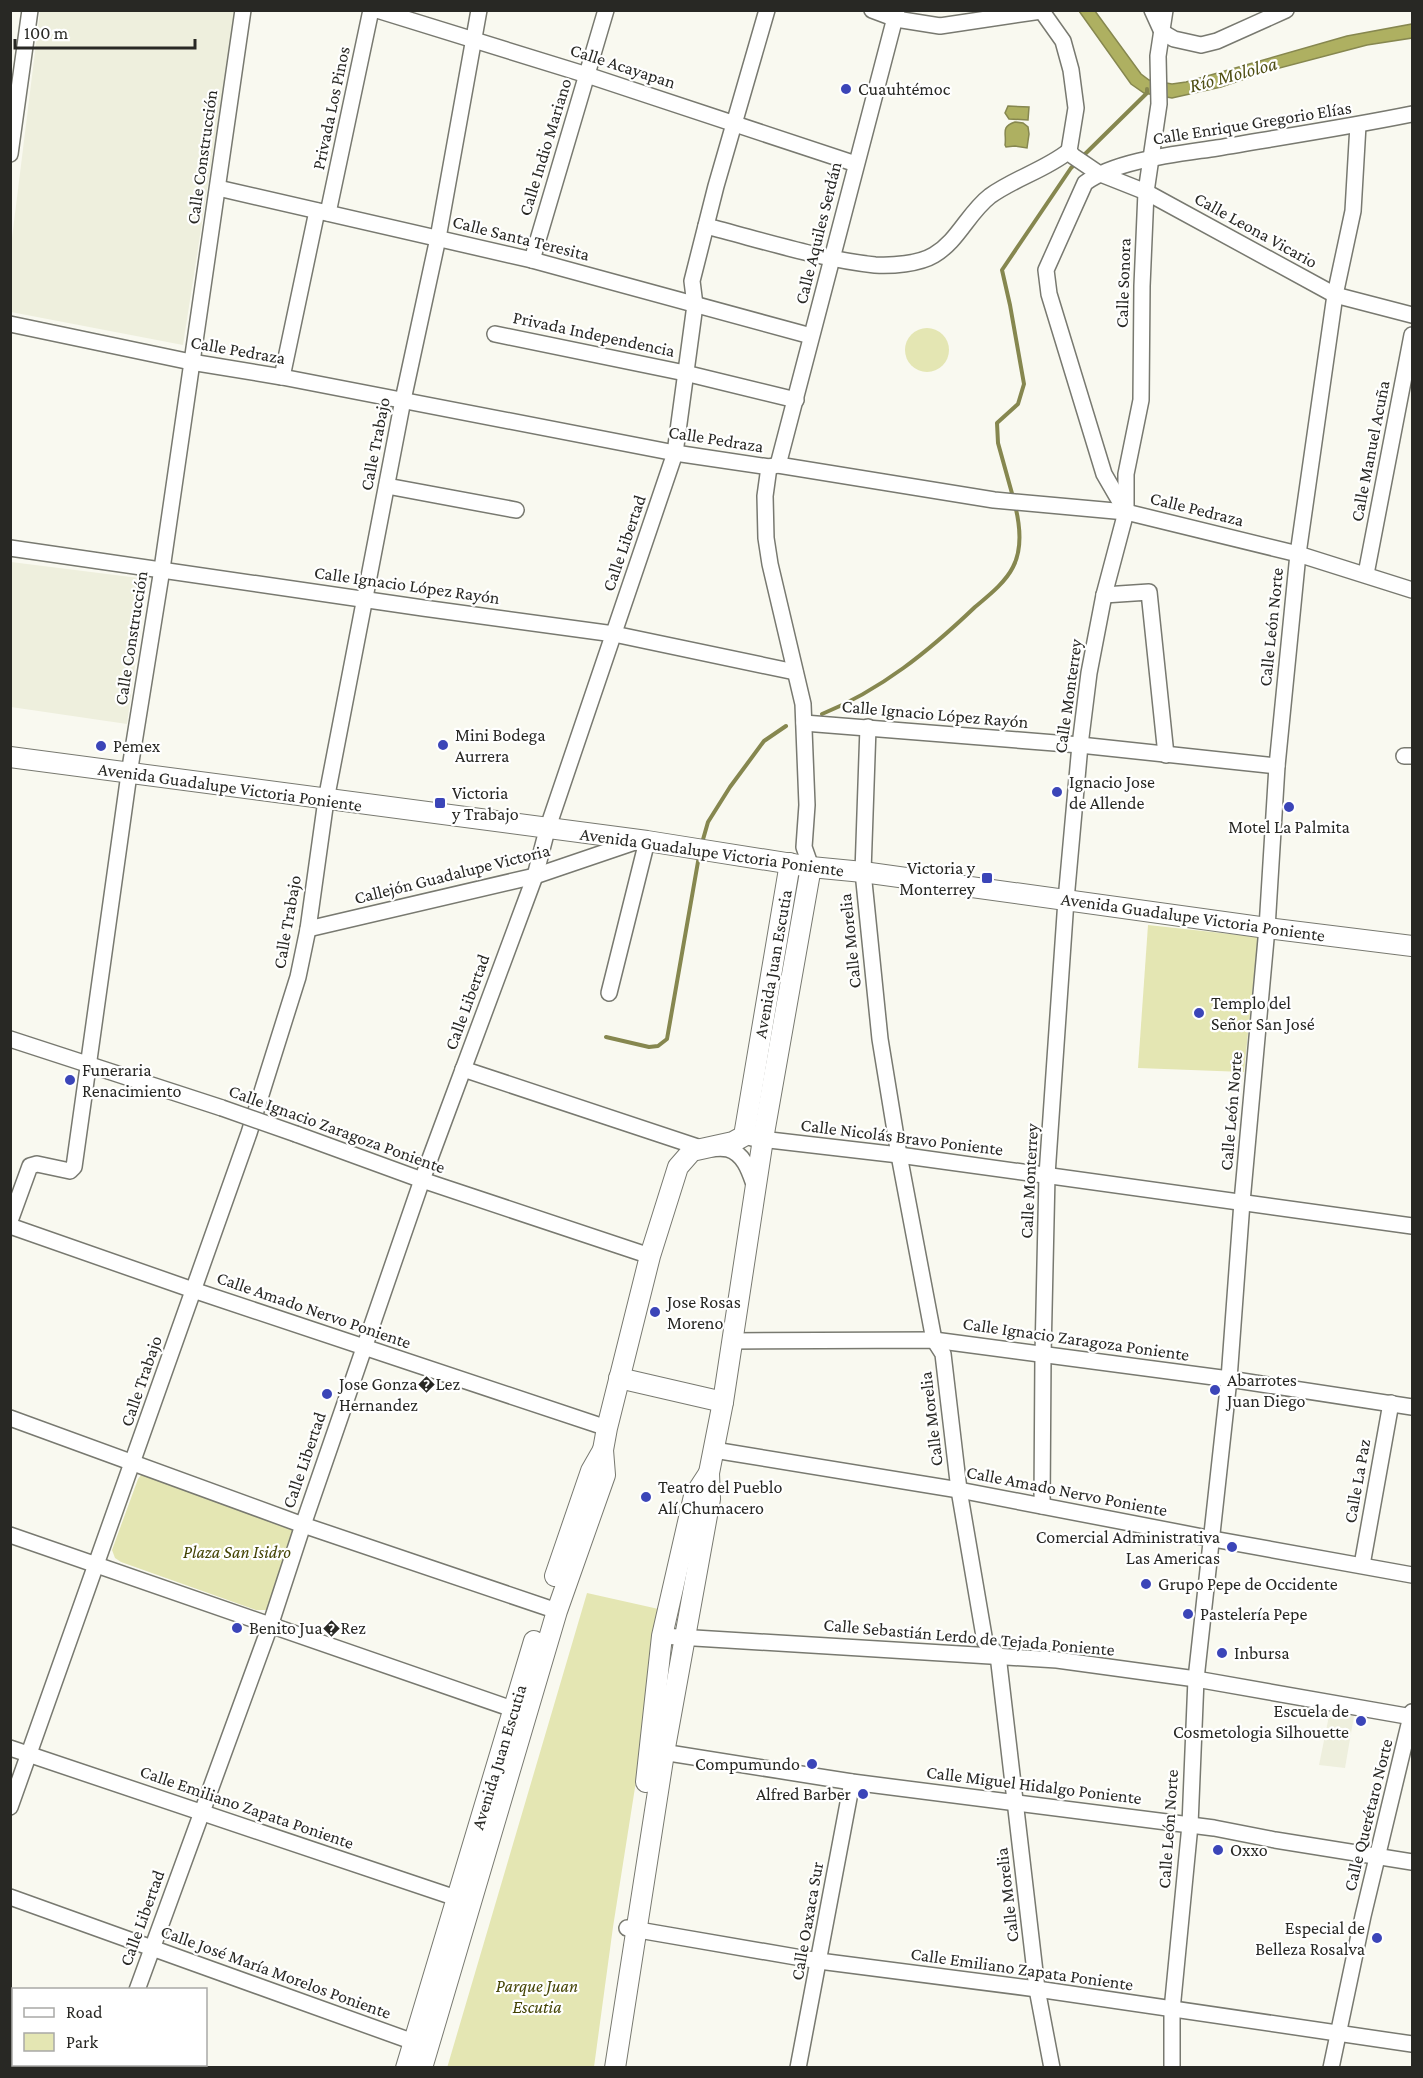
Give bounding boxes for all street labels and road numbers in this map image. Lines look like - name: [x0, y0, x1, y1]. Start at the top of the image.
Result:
- street label: Calle Acayapan: [568, 40, 678, 93]
- street label: Privada Los Pinos: [308, 44, 354, 172]
- street label: Calle Indio Mariano: [515, 76, 575, 218]
- street label: Calle Construcción: [183, 88, 221, 226]
- street label: Calle Enrique Gregorio Elías: [1151, 97, 1353, 149]
- street label: Calle Aquiles Serdán: [791, 159, 845, 306]
- street label: Calle Leona Vicario: [1191, 188, 1321, 272]
- street label: Calle Santa Teresita: [450, 211, 592, 265]
- street label: Calle Sonora: [1111, 238, 1135, 328]
- street label: Privada Independencia: [511, 307, 677, 361]
- street label: Calle Pedraza: [189, 332, 287, 368]
- street label: Calle Manuel Acuña: [1347, 379, 1393, 523]
- street label: Calle Trabajo: [356, 396, 395, 493]
- street label: Calle Pedraza: [667, 422, 765, 456]
- street label: Calle Pedraza: [1148, 488, 1246, 530]
- street label: Calle Libertad: [598, 492, 650, 594]
- street label: Calle Ignacio López Rayón: [313, 562, 501, 608]
- street label: Calle León Norte: [1255, 567, 1287, 687]
- street label: Calle Construcción: [110, 569, 152, 707]
- street label: Calle Monterrey: [1050, 637, 1086, 755]
- street label: Calle Ignacio López Rayón: [841, 696, 1030, 732]
- street label: Avenida Guadalupe Victoria Poniente: [97, 759, 363, 815]
- street label: Avenida Guadalupe Victoria Poniente: [579, 824, 845, 880]
- street label: Callejón Guadalupe Victoria: [352, 840, 552, 909]
- street label: Calle Trabajo: [269, 874, 306, 971]
- street label: Avenida Juan Escutia: [750, 888, 796, 1040]
- street label: Avenida Guadalupe Victoria Poniente: [1060, 889, 1326, 945]
- street label: Calle Morelia: [835, 893, 865, 989]
- street label: Calle Libertad: [440, 951, 494, 1053]
- street label: Calle León Norte: [1216, 1051, 1246, 1171]
- street label: Calle Ignacio Zaragoza Poniente: [226, 1081, 448, 1178]
- street label: Calle Nicolás Bravo Poniente: [800, 1115, 1004, 1159]
- street label: Calle Monterrey: [1016, 1122, 1042, 1239]
- street label: Calle Amado Nervo Poniente: [214, 1267, 414, 1353]
- street label: Calle Ignacio Zaragoza Poniente: [961, 1313, 1191, 1365]
- street label: Calle Trabajo: [116, 1333, 167, 1429]
- street label: Calle Morelia: [915, 1371, 947, 1467]
- street label: Calle Libertad: [278, 1409, 330, 1511]
- street label: Calle La Paz: [1340, 1437, 1374, 1525]
- street label: Calle Amado Nervo Poniente: [965, 1462, 1169, 1520]
- street label: Calle Sebastián Lerdo de Tejada Poniente: [822, 1614, 1116, 1661]
- street label: Avenida Juan Escutia: [467, 1682, 531, 1832]
- street label: Calle Querétaro Norte: [1339, 1737, 1397, 1893]
- street label: Calle Emiliano Zapata Poniente: [138, 1761, 357, 1853]
- street label: Calle Miguel Hidalgo Poniente: [925, 1762, 1143, 1808]
- street label: Calle León Norte: [1154, 1769, 1182, 1889]
- street label: Calle Morelia: [991, 1847, 1023, 1943]
- street label: Calle Oaxaca Sur: [787, 1859, 827, 1982]
- street label: Calle Libertad: [115, 1867, 169, 1969]
- street label: Calle José María Morelos Poniente: [158, 1921, 394, 2023]
- street label: Calle Emiliano Zapata Poniente: [909, 1943, 1135, 1995]

